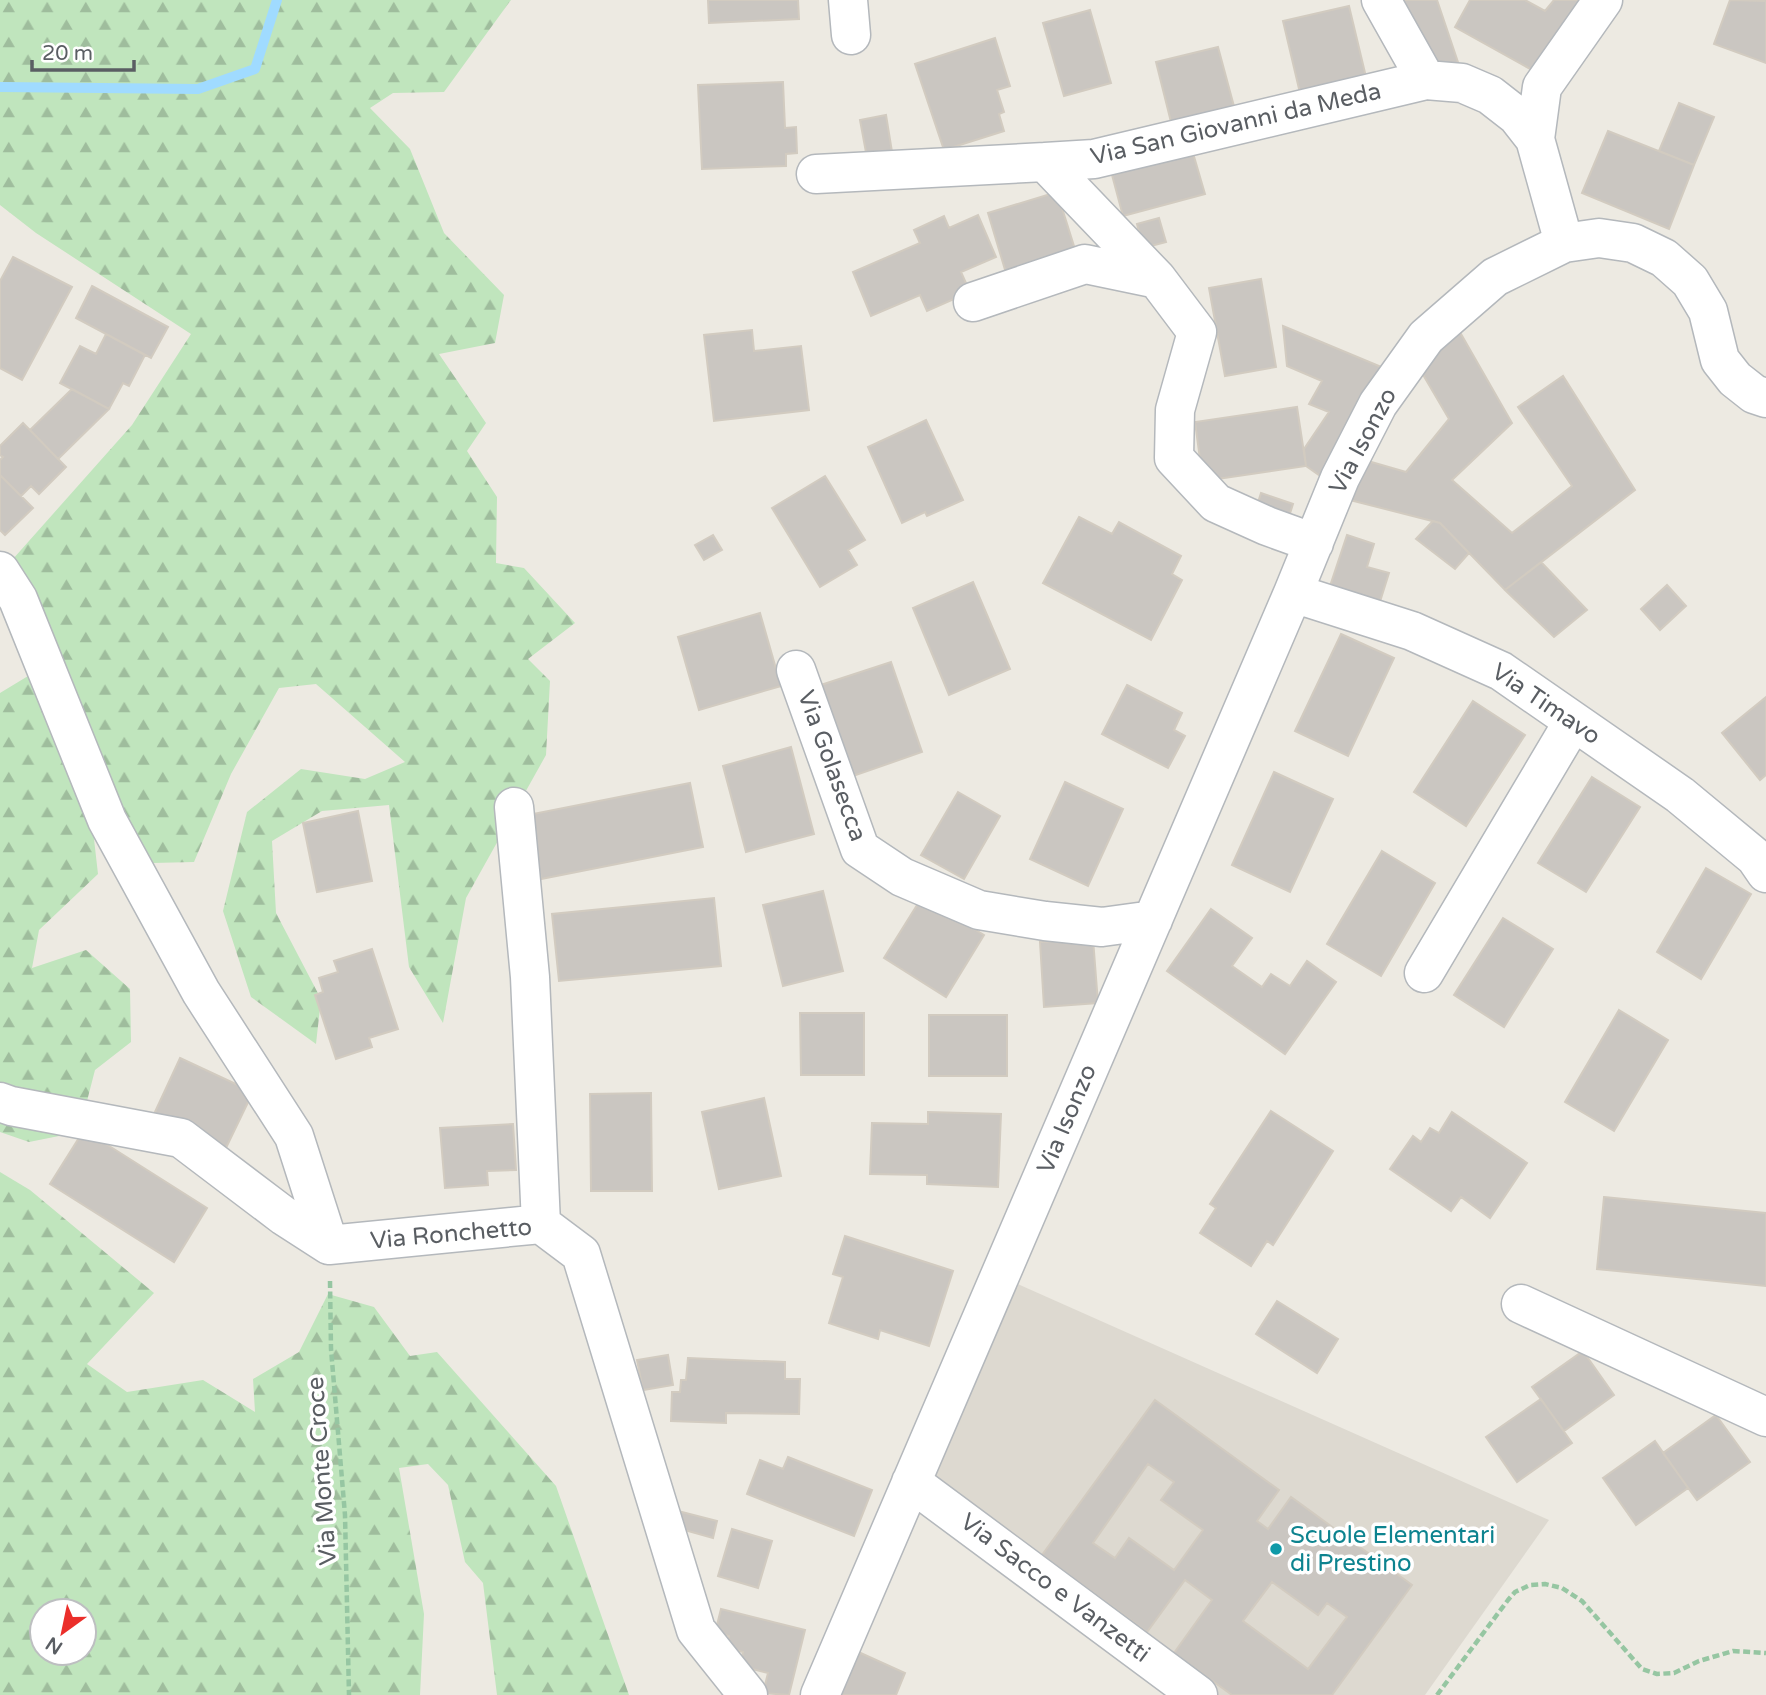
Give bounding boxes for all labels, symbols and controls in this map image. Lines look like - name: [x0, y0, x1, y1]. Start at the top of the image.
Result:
- scale bar: [32, 28, 133, 72]
- text: 20 m: [42, 41, 93, 66]
- street label: Via San Giovanni da Meda: [1088, 76, 1384, 172]
- street label: Via Isonzo: [1323, 383, 1403, 499]
- street label: Via Timavo: [1486, 657, 1606, 751]
- street label: Via Golasecca: [791, 687, 873, 845]
- street label: Via Isonzo: [1031, 1060, 1103, 1178]
- street label: Via Ronchetto: [369, 1212, 533, 1256]
- street label: Via Monte Croce: [301, 1376, 343, 1566]
- street label: Via Sacco e Vanzetti: [955, 1507, 1155, 1669]
- place label: Scuole Elementari di Prestino: [1290, 1521, 1495, 1578]
- marker: Scuole Elementari di Prestino: [1268, 1541, 1284, 1557]
- north arrow: [28, 1597, 98, 1667]
- text: N: [42, 1632, 67, 1659]

